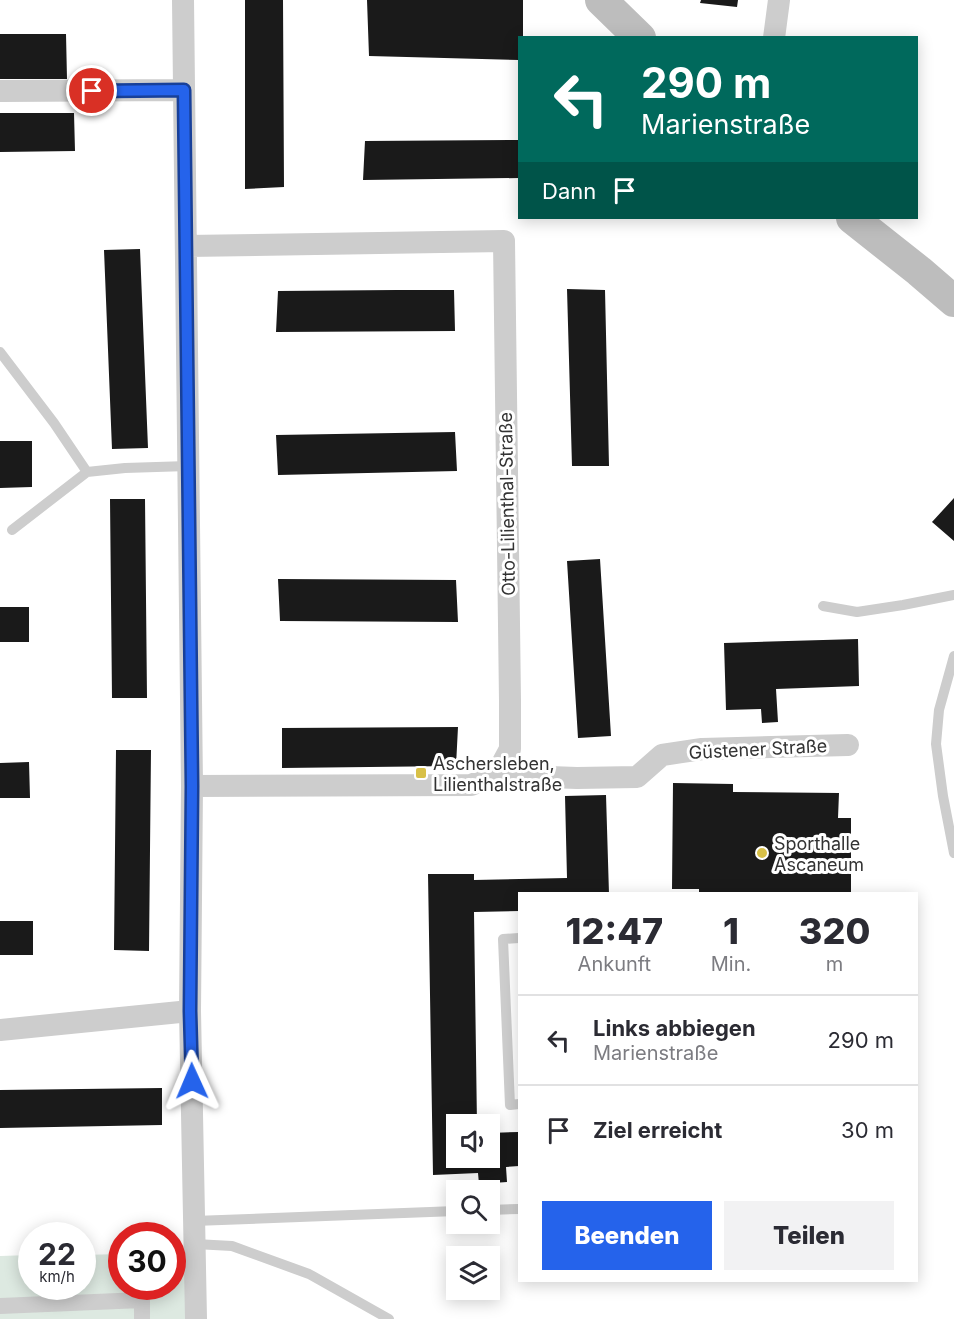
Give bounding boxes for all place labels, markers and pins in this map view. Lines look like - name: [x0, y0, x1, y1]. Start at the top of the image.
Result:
- pin: [66, 65, 117, 116]
- place label: Aschersleben, Lilienthalstraße: [433, 753, 562, 795]
- marker: Aschersleben, Lilienthalstraße: [414, 766, 428, 780]
- place label: Sporthalle Ascaneum: [774, 833, 864, 875]
- marker: Sporthalle Ascaneum: [755, 846, 769, 860]

